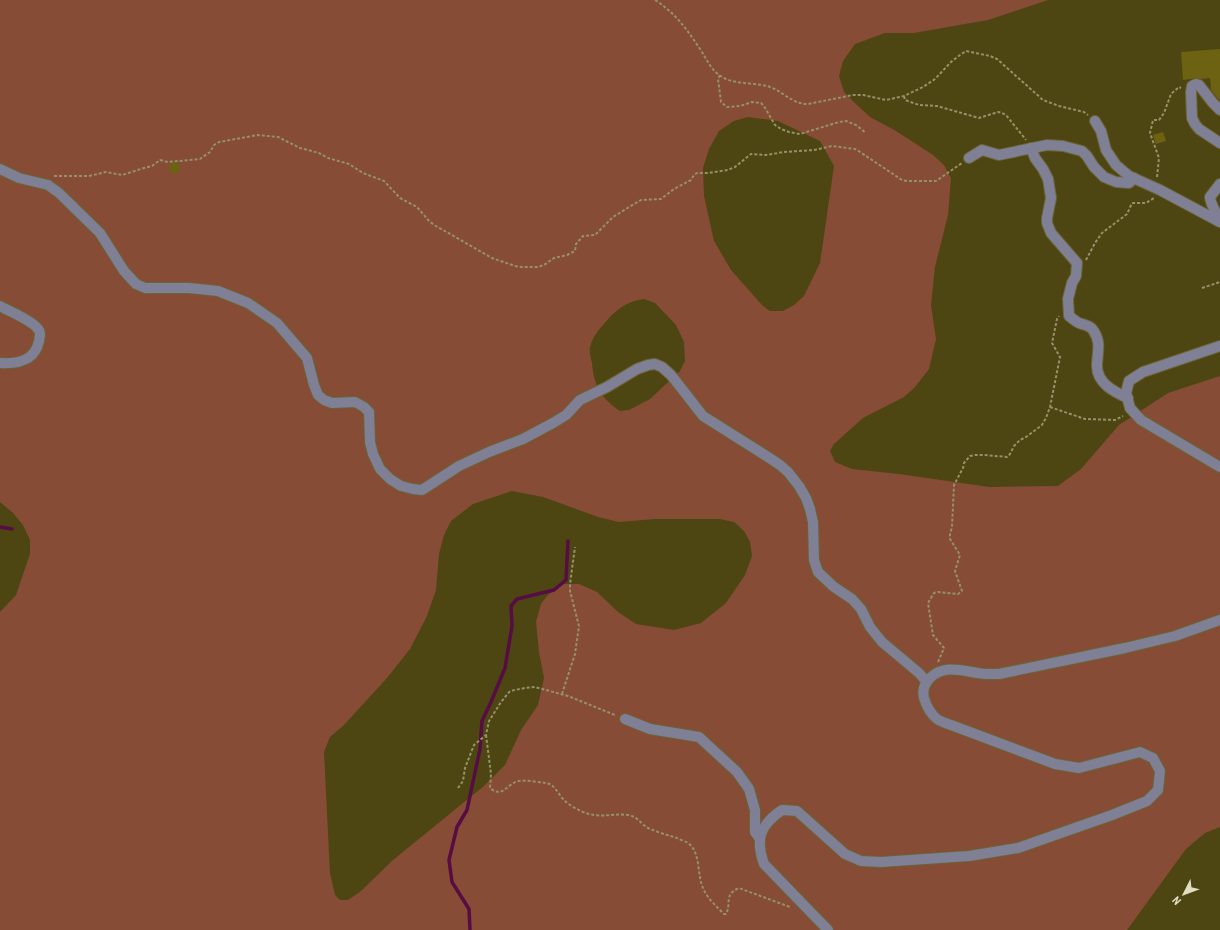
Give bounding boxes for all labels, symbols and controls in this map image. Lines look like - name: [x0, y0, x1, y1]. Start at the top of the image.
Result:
- north arrow: [1164, 874, 1204, 914]
- text: N: [1170, 893, 1184, 907]

